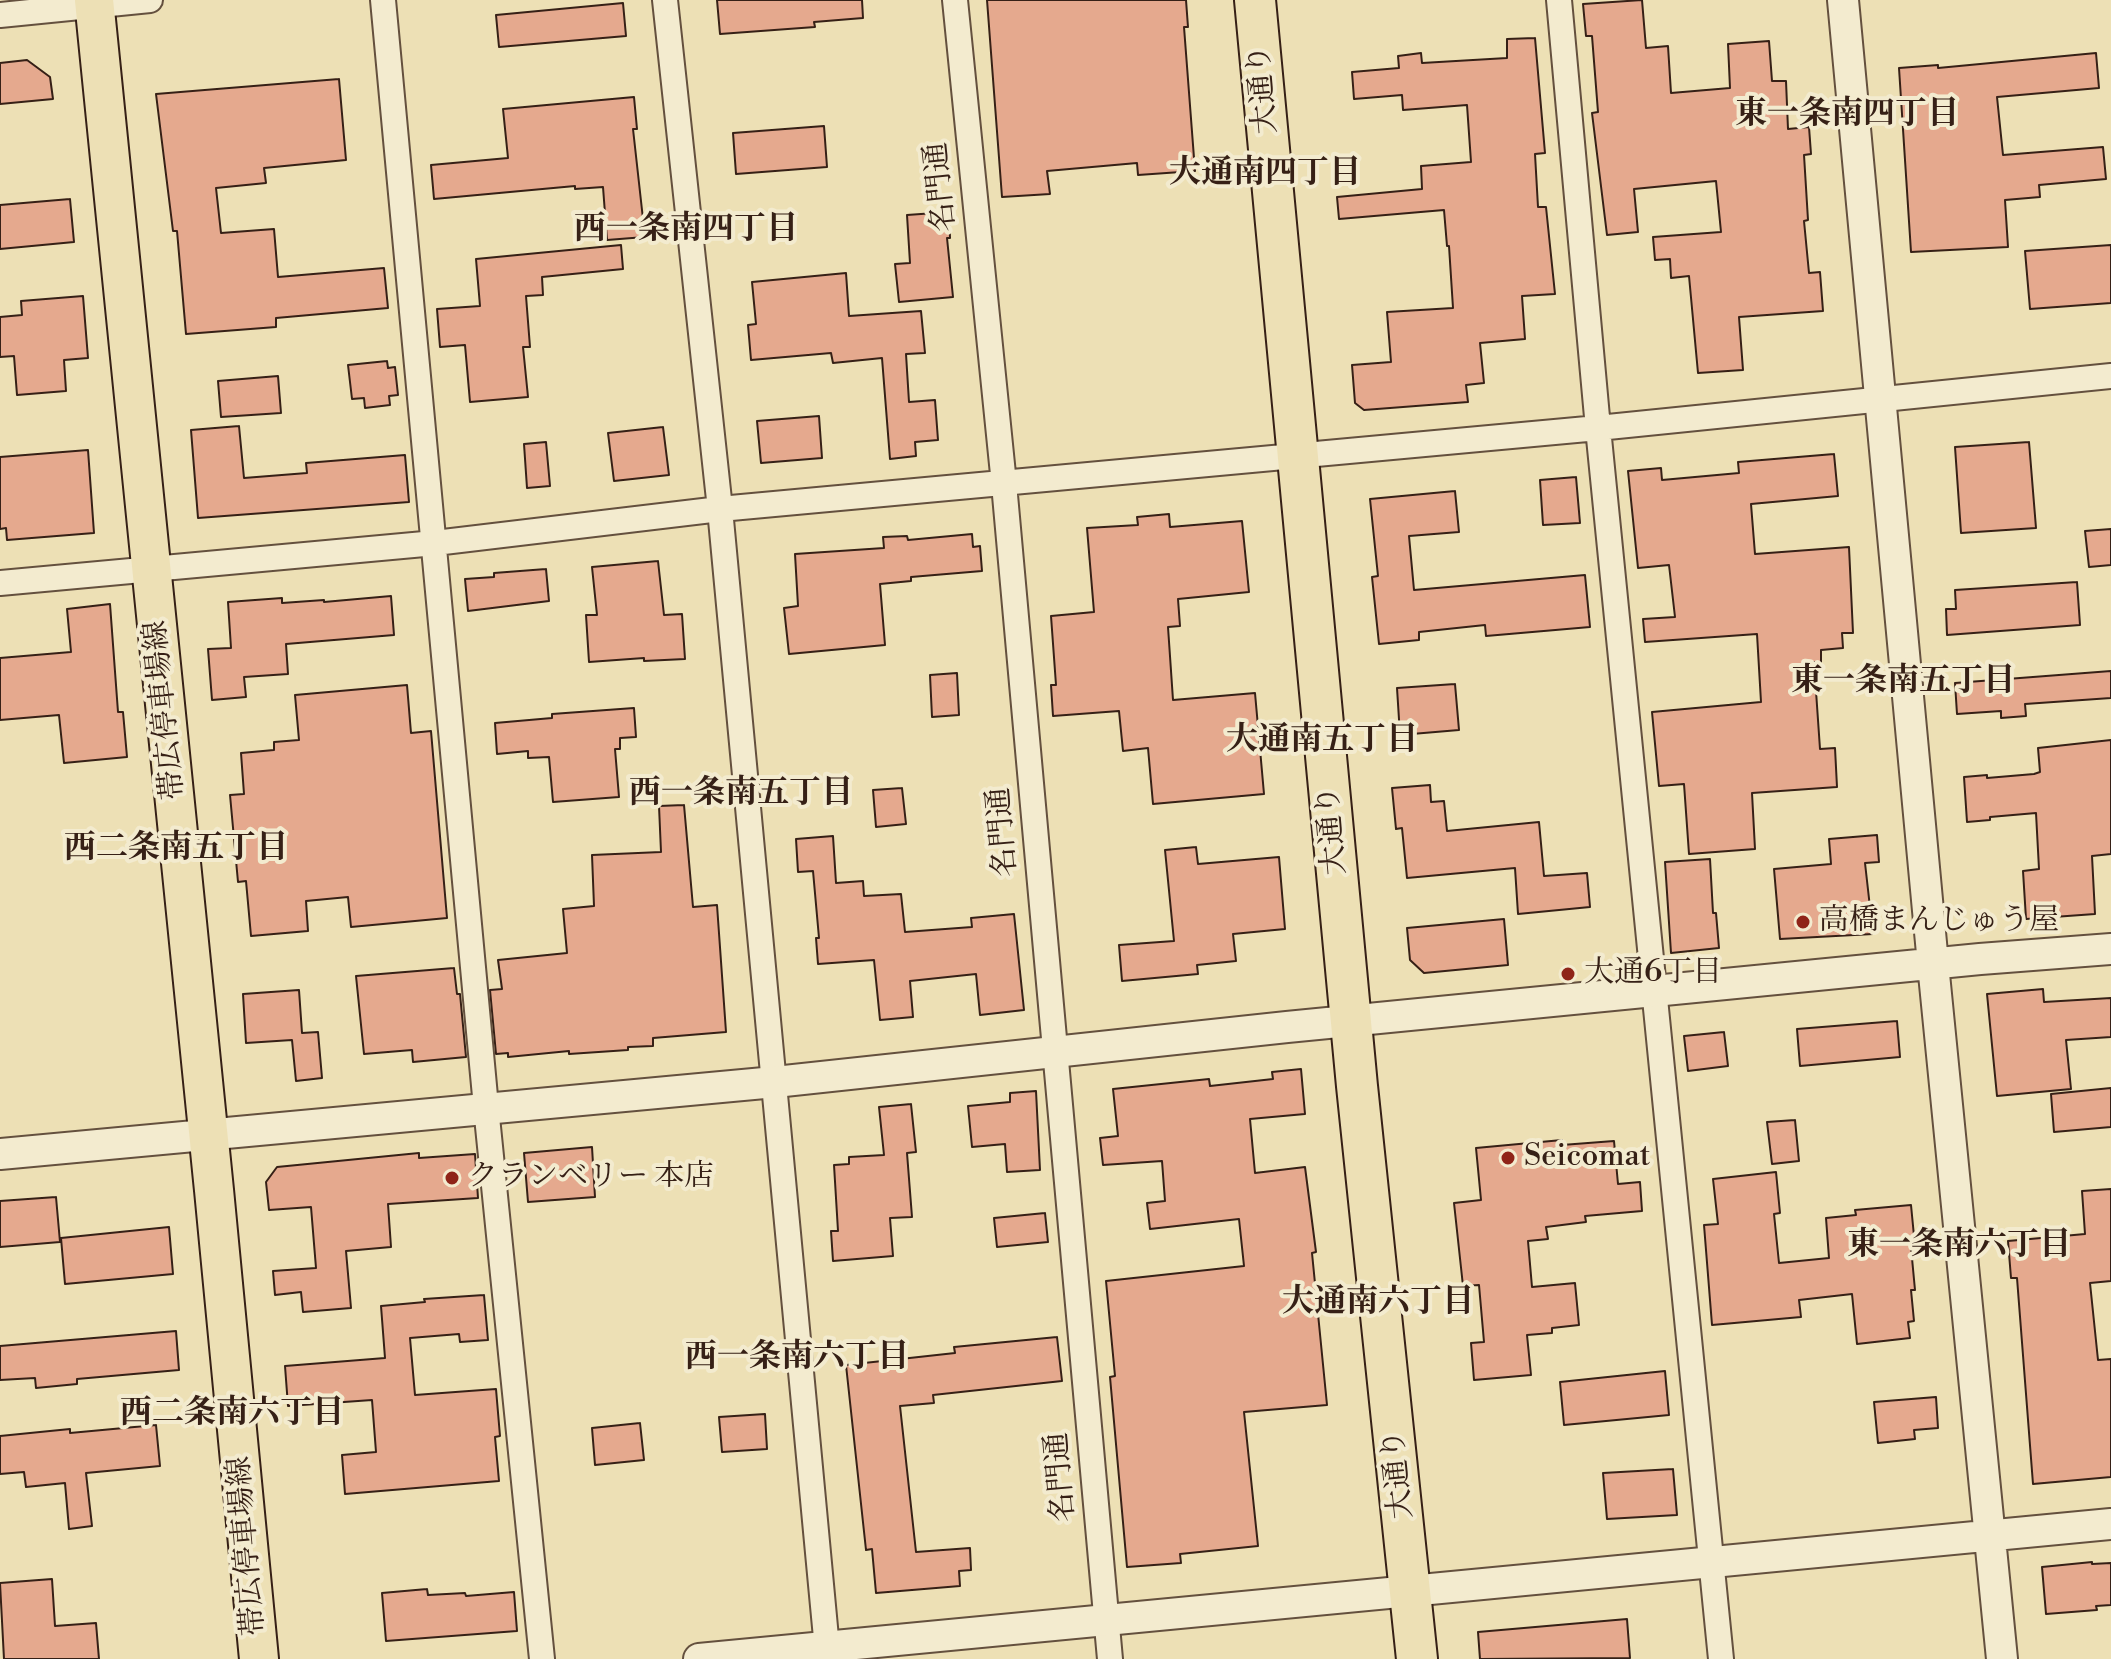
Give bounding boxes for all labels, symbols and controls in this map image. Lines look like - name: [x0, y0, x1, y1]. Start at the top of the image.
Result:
- street label: 大通り: [1242, 43, 1286, 135]
- district label: 東一条南四丁目: [1735, 96, 1959, 134]
- street label: 名門通: [919, 140, 965, 234]
- district label: 大通南四丁目: [1169, 155, 1361, 193]
- district label: 西一条南四丁目: [574, 211, 798, 249]
- street label: 帯広停車場線: [139, 619, 193, 801]
- district label: 東一条南五丁目: [1791, 663, 2015, 701]
- district label: 大通南五丁目: [1226, 722, 1418, 760]
- district label: 西一条南五丁目: [629, 775, 853, 813]
- street label: 大通り: [1311, 784, 1355, 876]
- street label: 名門通: [982, 786, 1026, 878]
- district label: 西二条南五丁目: [64, 830, 288, 868]
- place label: 高橋まんじゅう屋: [1819, 904, 2059, 940]
- marker: 高橋まんじゅう屋: [1794, 913, 1812, 931]
- place label: 大通6丁目: [1584, 956, 1722, 992]
- marker: 大通6丁目: [1559, 965, 1577, 983]
- place label: Seicomat: [1524, 1140, 1650, 1176]
- marker: Seicomat: [1499, 1149, 1517, 1167]
- place label: クランベリー 本店: [468, 1160, 714, 1196]
- marker: クランベリー 本店: [443, 1169, 461, 1187]
- district label: 東一条南六丁目: [1847, 1227, 2071, 1265]
- district label: 大通南六丁目: [1282, 1284, 1474, 1322]
- district label: 西一条南六丁目: [685, 1339, 909, 1377]
- district label: 西二条南六丁目: [120, 1395, 344, 1433]
- street label: 大通り: [1376, 1427, 1422, 1521]
- street label: 名門通: [1040, 1431, 1084, 1523]
- street label: 帯広停車場線: [222, 1455, 274, 1637]

